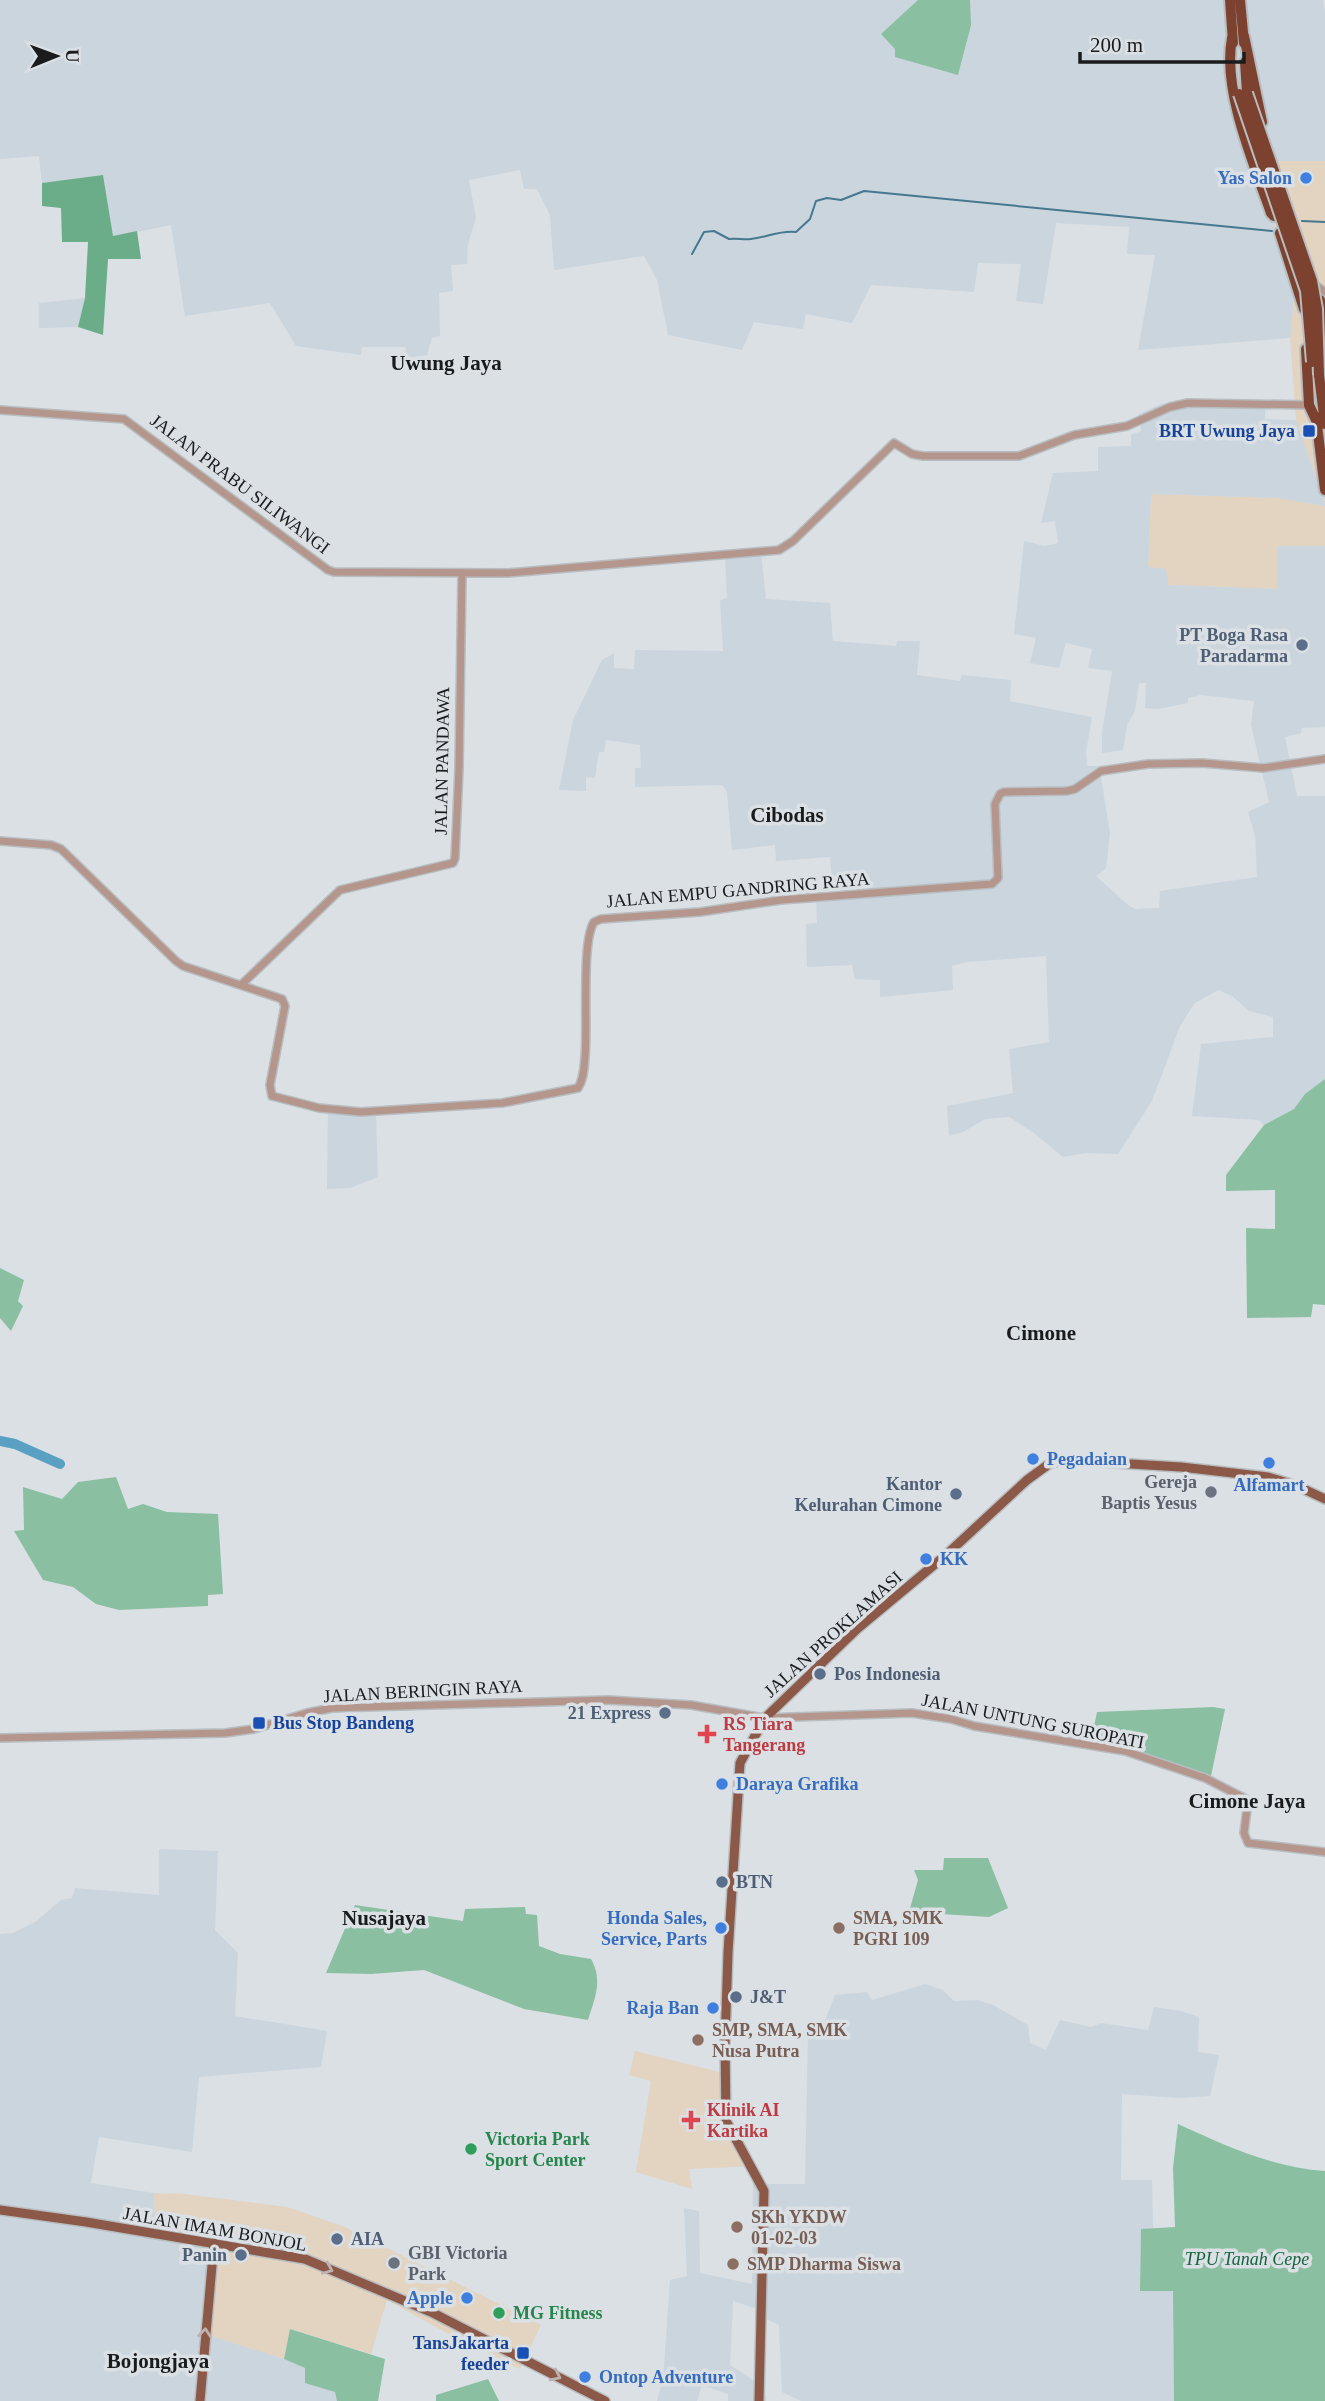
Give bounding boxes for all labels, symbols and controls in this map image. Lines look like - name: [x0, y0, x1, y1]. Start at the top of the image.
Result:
- north arrow: [21, 21, 91, 91]
- scale bar: [1080, 21, 1244, 65]
- text: 200 m: [1090, 33, 1143, 57]
- text: U: [62, 49, 83, 63]
- place label: Yas Salon: [1217, 168, 1292, 188]
- marker: Yas Salon: [1298, 170, 1314, 186]
- district label: Uwung Jaya: [390, 351, 502, 375]
- street label: JALAN PRABU SILIWANGI: [147, 410, 333, 558]
- place label: BRT Uwung Jaya: [1159, 421, 1295, 441]
- marker: BRT Uwung Jaya: [1301, 423, 1317, 439]
- place label: PT Boga Rasa Paradarma: [1179, 625, 1288, 666]
- marker: PT Boga Rasa Paradarma: [1294, 637, 1310, 653]
- street label: JALAN PANDAWA: [431, 687, 453, 835]
- district label: Cibodas: [750, 803, 824, 827]
- street label: JALAN EMPU GANDRING RAYA: [606, 869, 870, 911]
- district label: Cimone: [1006, 1321, 1076, 1345]
- place label: Pegadaian: [1047, 1449, 1127, 1469]
- marker: Pegadaian: [1025, 1451, 1041, 1467]
- marker: Alfamart: [1261, 1455, 1277, 1471]
- place label: Gereja Baptis Yesus: [1101, 1472, 1197, 1513]
- place label: Kantor Kelurahan Cimone: [794, 1474, 942, 1515]
- place label: Alfamart: [1234, 1475, 1304, 1495]
- marker: Gereja Baptis Yesus: [1203, 1484, 1219, 1500]
- marker: Kantor Kelurahan Cimone: [948, 1486, 964, 1502]
- place label: KK: [940, 1549, 968, 1569]
- marker: KK: [918, 1551, 934, 1567]
- street label: JALAN PROKLAMASI: [760, 1567, 906, 1701]
- place label: Pos Indonesia: [834, 1664, 941, 1684]
- marker: Pos Indonesia: [812, 1666, 828, 1682]
- street label: JALAN BERINGIN RAYA: [323, 1676, 523, 1706]
- street label: JALAN UNTUNG SUROPATI: [920, 1690, 1146, 1752]
- place label: 21 Express: [568, 1703, 651, 1723]
- marker: 21 Express: [657, 1705, 673, 1721]
- place label: Bus Stop Bandeng: [273, 1713, 414, 1733]
- place label: RS Tiara Tangerang: [723, 1714, 805, 1755]
- marker: Bus Stop Bandeng: [251, 1715, 267, 1731]
- marker: RS Tiara Tangerang: [697, 1724, 717, 1744]
- place label: Daraya Grafika: [736, 1774, 858, 1794]
- marker: Daraya Grafika: [714, 1776, 730, 1792]
- district label: Cimone Jaya: [1188, 1789, 1306, 1813]
- place label: BTN: [736, 1872, 773, 1892]
- marker: BTN: [714, 1874, 730, 1890]
- district label: Nusajaya: [342, 1906, 427, 1930]
- place label: Honda Sales, Service, Parts: [601, 1908, 707, 1949]
- place label: SMA, SMK PGRI 109: [853, 1908, 943, 1949]
- marker: Honda Sales, Service, Parts: [713, 1920, 729, 1936]
- marker: SMA, SMK PGRI 109: [831, 1920, 847, 1936]
- place label: J&T: [750, 1987, 786, 2007]
- marker: J&T: [728, 1989, 744, 2005]
- place label: Raja Ban: [626, 1998, 699, 2018]
- marker: Raja Ban: [705, 2000, 721, 2016]
- place label: SMP, SMA, SMK Nusa Putra: [712, 2020, 847, 2061]
- marker: SMP, SMA, SMK Nusa Putra: [690, 2032, 706, 2048]
- place label: Klinik AI Kartika: [707, 2100, 780, 2141]
- marker: Klinik AI Kartika: [681, 2110, 701, 2130]
- place label: Victoria Park Sport Center: [485, 2129, 590, 2170]
- marker: Victoria Park Sport Center: [463, 2141, 479, 2157]
- street label: JALAN IMAM BONJOL: [122, 2203, 308, 2255]
- place label: SKh YKDW 01-02-03: [751, 2207, 847, 2248]
- marker: SKh YKDW 01-02-03: [729, 2219, 745, 2235]
- place label: AIA: [351, 2229, 384, 2249]
- marker: AIA: [329, 2231, 345, 2247]
- place label: GBI Victoria Park: [408, 2243, 508, 2284]
- place label: Panin: [182, 2245, 227, 2265]
- marker: Panin: [233, 2247, 249, 2263]
- park label: TPU Tanah Cepe: [1185, 2249, 1309, 2269]
- place label: SMP Dharma Siswa: [747, 2254, 901, 2274]
- marker: GBI Victoria Park: [386, 2255, 402, 2271]
- marker: SMP Dharma Siswa: [725, 2256, 741, 2272]
- one-way arrow: [321, 2261, 333, 2275]
- place label: Apple: [407, 2288, 453, 2308]
- marker: Apple: [459, 2290, 475, 2306]
- place label: MG Fitness: [513, 2303, 603, 2323]
- marker: MG Fitness: [491, 2305, 507, 2321]
- one-way arrow: [197, 2327, 212, 2339]
- place label: TansJakarta feeder: [413, 2333, 509, 2374]
- marker: TansJakarta feeder: [515, 2345, 531, 2361]
- district label: Bojongjaya: [107, 2349, 210, 2373]
- place label: Ontop Adventure: [599, 2367, 733, 2387]
- one-way arrow: [549, 2368, 561, 2382]
- marker: Ontop Adventure: [577, 2369, 593, 2385]

